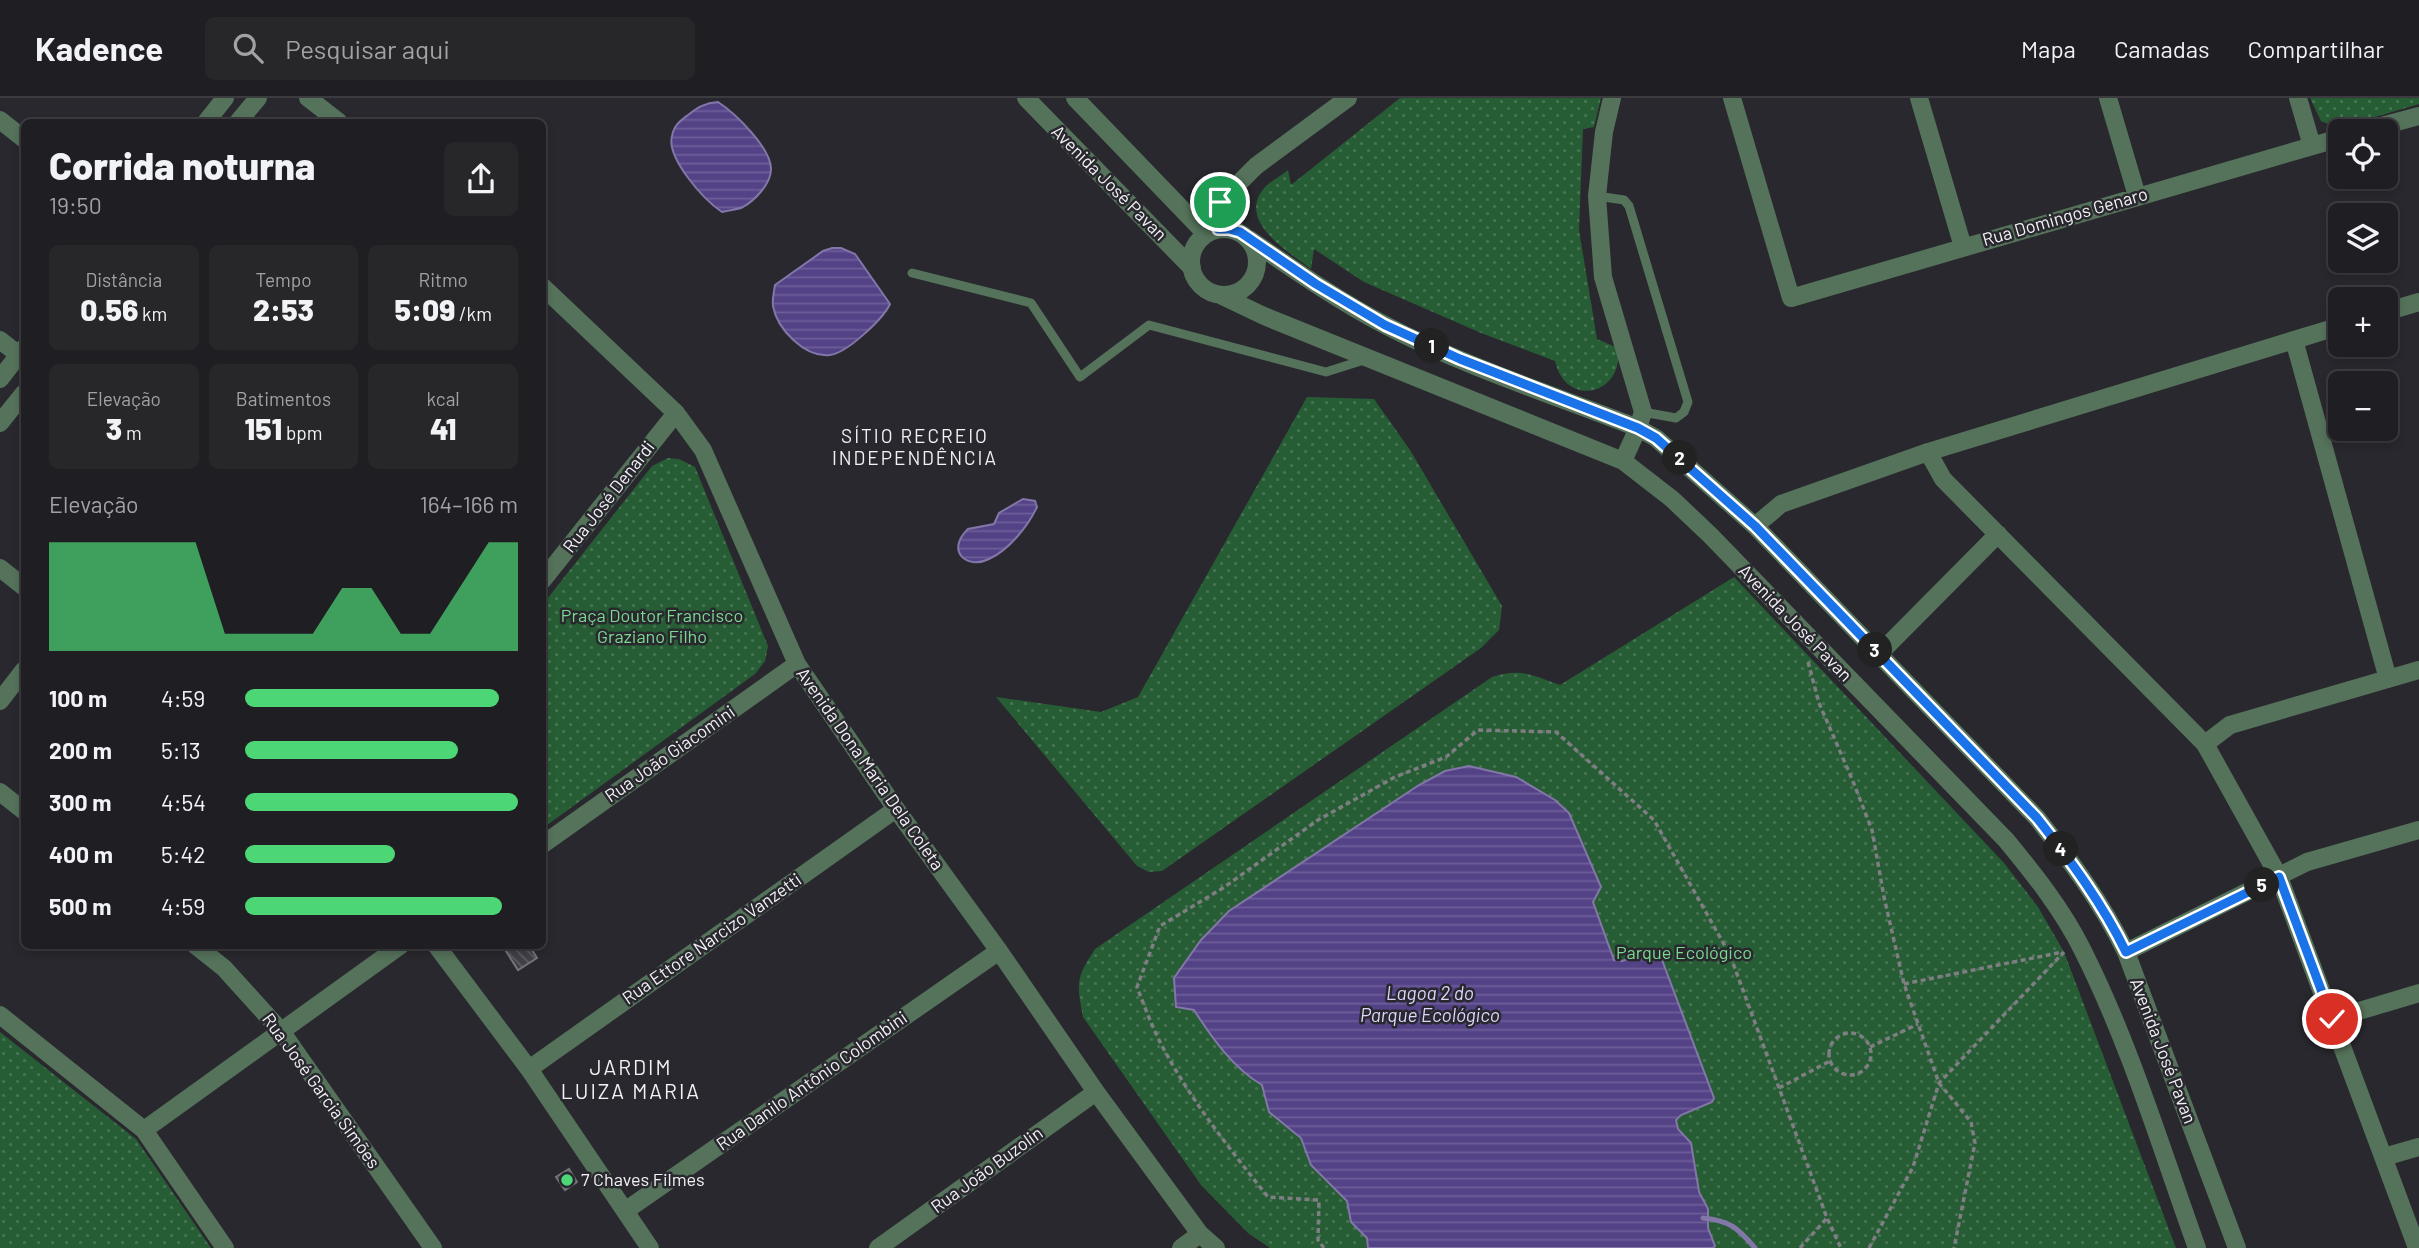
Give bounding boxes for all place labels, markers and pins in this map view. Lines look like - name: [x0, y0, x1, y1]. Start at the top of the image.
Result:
- pin: [1190, 172, 1250, 232]
- pin: 1: [1414, 328, 1450, 364]
- pin: 2: [1662, 440, 1698, 476]
- pin: 3: [1857, 632, 1892, 668]
- pin: 4: [2044, 832, 2078, 866]
- pin: 5: [2244, 868, 2280, 902]
- pin: [2302, 989, 2362, 1049]
- place label: 7 Chaves Filmes: [581, 1168, 705, 1190]
- marker: 7 Chaves Filmes: [559, 1172, 575, 1188]

